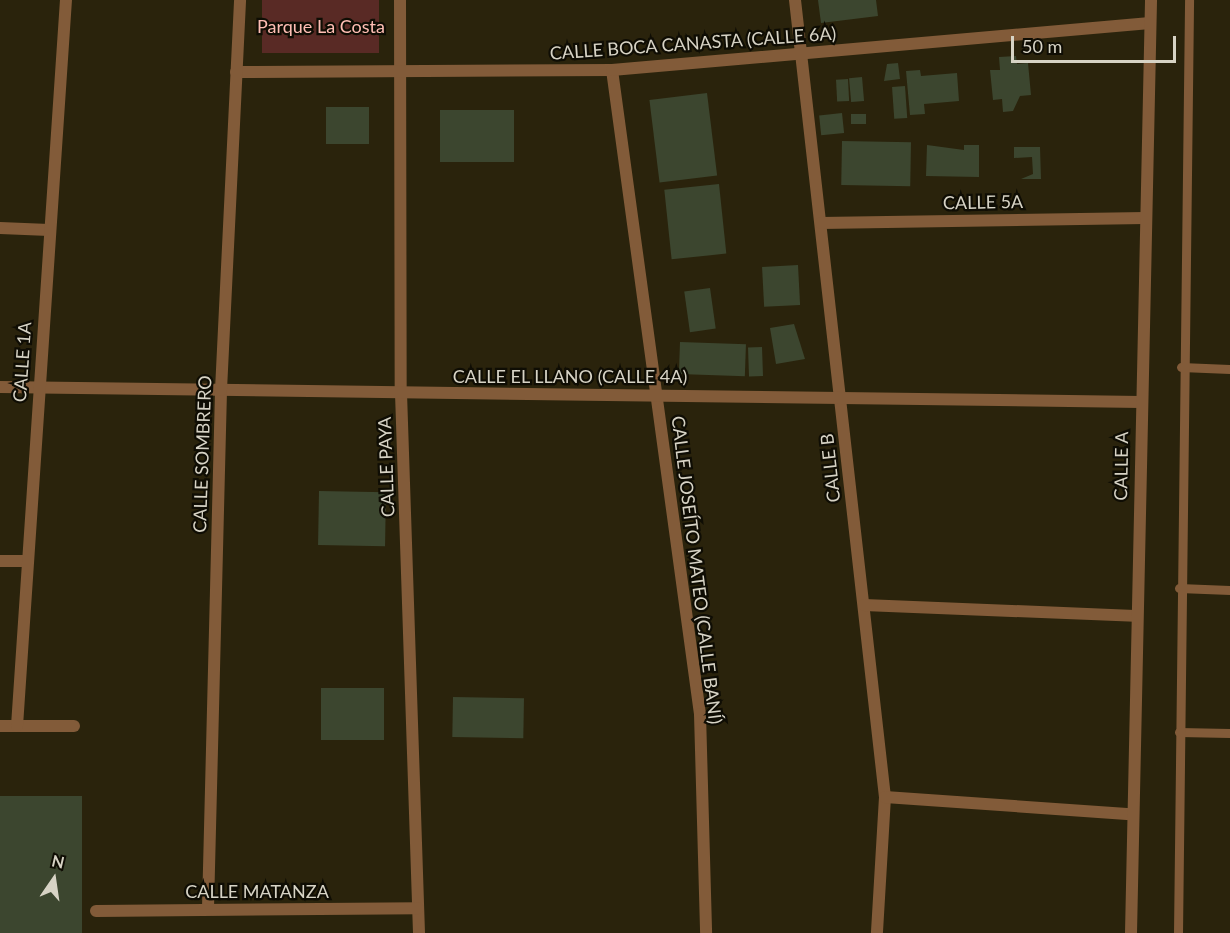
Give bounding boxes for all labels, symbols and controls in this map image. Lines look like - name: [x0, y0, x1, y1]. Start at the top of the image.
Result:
- park label: Parque La Costa: [257, 15, 385, 37]
- street label: CALLE BOCA CANASTA (CALLE 6A): [549, 22, 837, 64]
- scale bar: [1014, 24, 1179, 62]
- text: 50 m: [1022, 35, 1062, 57]
- street label: CALLE 5A: [943, 191, 1023, 213]
- street label: CALLE 1A: [8, 321, 36, 403]
- street label: CALLE EL LLANO (CALLE 4A): [453, 365, 687, 387]
- street label: CALLE SOMBRERO: [188, 375, 216, 533]
- street label: CALLE JOSEÍTO MATEO (CALLE BANÍ): [667, 414, 727, 726]
- street label: CALLE PAYA: [373, 416, 399, 518]
- street label: CALLE A: [1110, 431, 1132, 501]
- street label: CALLE B: [816, 432, 844, 504]
- north arrow: [24, 849, 84, 909]
- text: N: [50, 850, 66, 872]
- street label: CALLE MATANZA: [185, 880, 329, 902]

